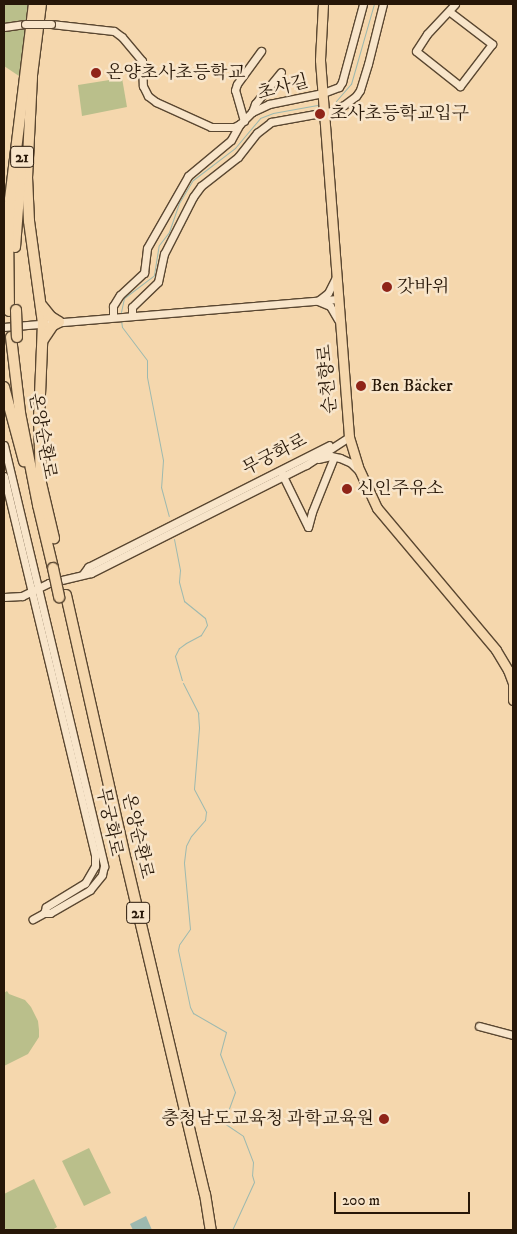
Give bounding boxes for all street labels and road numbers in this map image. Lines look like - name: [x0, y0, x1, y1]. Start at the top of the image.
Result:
- street label: 초사길: [255, 71, 311, 105]
- road number: 21: [10, 144, 34, 170]
- street label: 순천향로: [314, 343, 342, 415]
- street label: 온양순환로: [24, 391, 60, 481]
- street label: 무궁화로: [239, 430, 311, 480]
- street label: 무궁화로: [91, 786, 127, 858]
- street label: 온양순환로: [117, 791, 157, 881]
- road number: 21: [126, 900, 150, 926]

